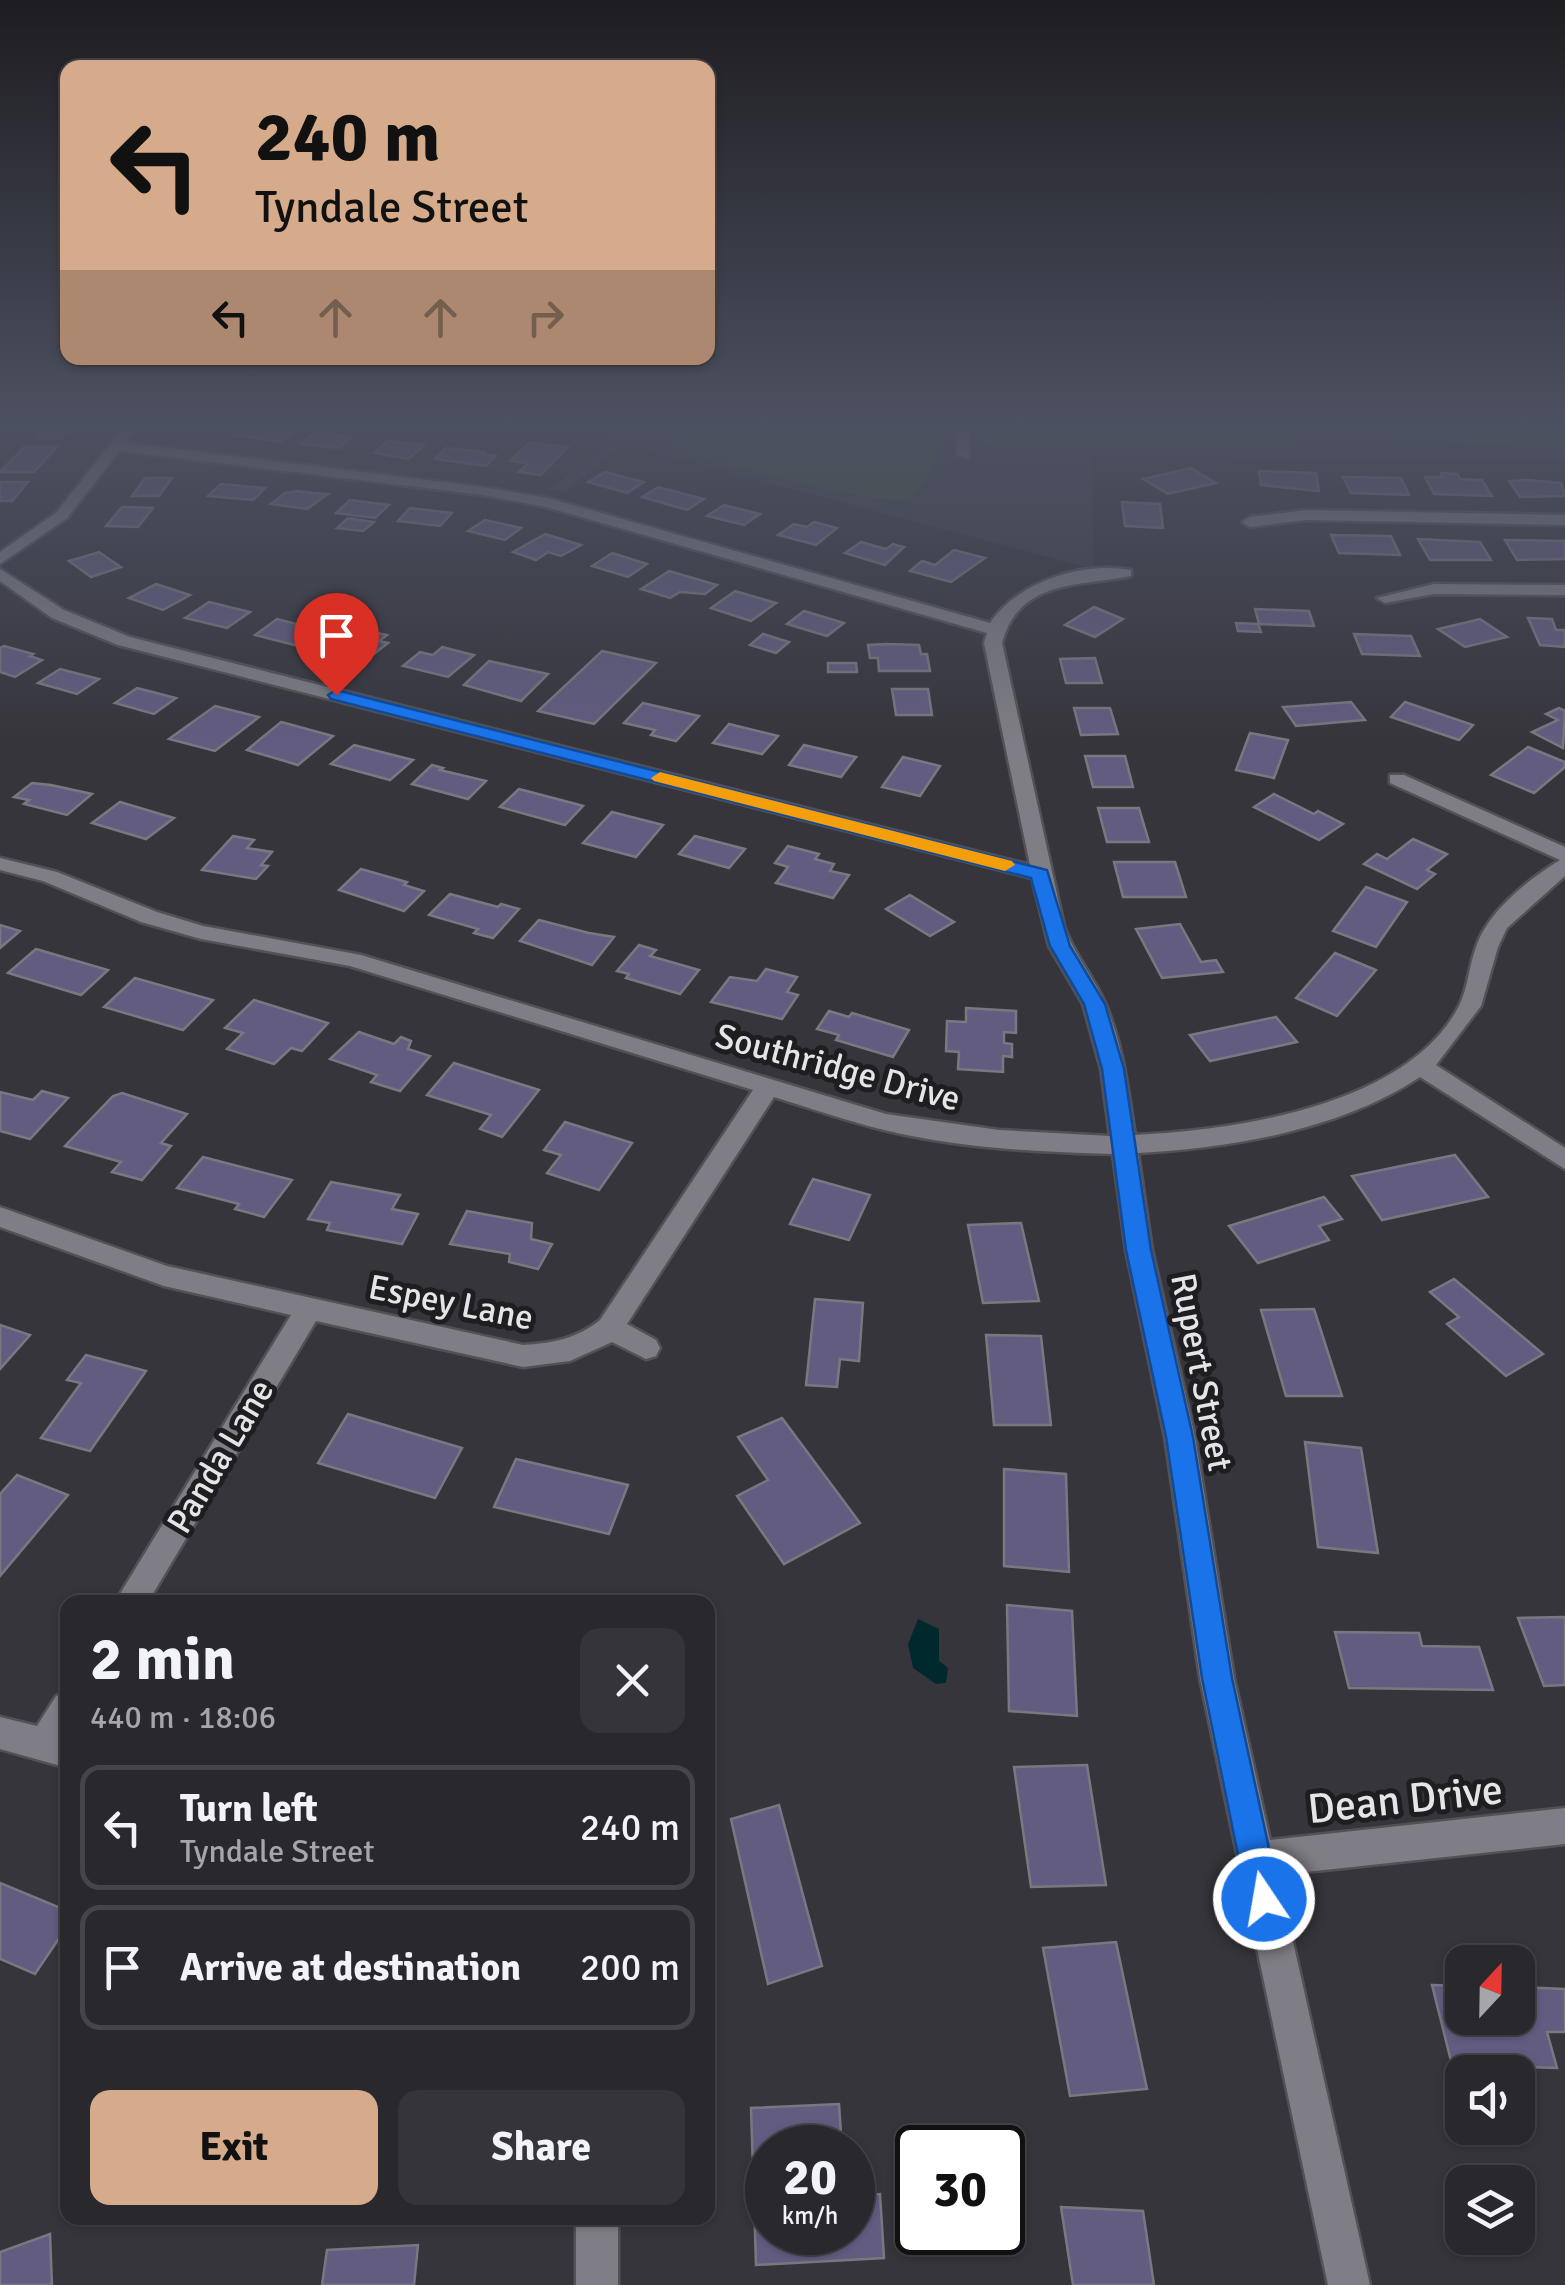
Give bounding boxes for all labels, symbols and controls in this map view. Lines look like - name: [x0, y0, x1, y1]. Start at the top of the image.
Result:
- text: 240 m: [255, 94, 440, 180]
- icon: left: [90, 100, 220, 230]
- text: Tyndale Street: [255, 180, 529, 235]
- icon: left: [203, 290, 258, 345]
- icon: ahead: [308, 290, 363, 345]
- icon: ahead: [413, 290, 468, 345]
- icon: right: [518, 290, 573, 345]
- pin: [294, 593, 379, 696]
- icon: arrive: [309, 608, 364, 663]
- street label: Southridge Drive: [711, 1014, 965, 1121]
- street label: Espey Lane: [365, 1265, 537, 1340]
- street label: Rupert Street: [1161, 1270, 1242, 1474]
- street label: Panda Lane: [158, 1371, 283, 1541]
- text: 2 min: [90, 1623, 235, 1697]
- button: close: [580, 1628, 685, 1733]
- text: 440 m · 18:06: [90, 1698, 276, 1737]
- street label: Dean Drive: [1305, 1764, 1505, 1835]
- text: Turn left: [180, 1785, 318, 1832]
- icon: left: [95, 1800, 150, 1855]
- text: 240 m: [580, 1804, 680, 1851]
- text: Tyndale Street: [180, 1832, 375, 1871]
- position arrow: [1212, 1847, 1316, 1951]
- icon: arrive: [95, 1940, 150, 1995]
- text: Arrive at destination: [180, 1944, 521, 1991]
- text: 200 m: [580, 1944, 680, 1991]
- north arrow: [1445, 1945, 1535, 2035]
- map controls: [1445, 1945, 1535, 2255]
- button: sound: [1445, 2055, 1535, 2145]
- button: Exit: [90, 2090, 378, 2205]
- button: Share: [398, 2090, 685, 2205]
- speed limit sign: 30: [895, 2125, 1025, 2255]
- text: 20: [783, 2147, 837, 2209]
- button: layers: [1445, 2165, 1535, 2255]
- text: km/h: [782, 2200, 838, 2231]

